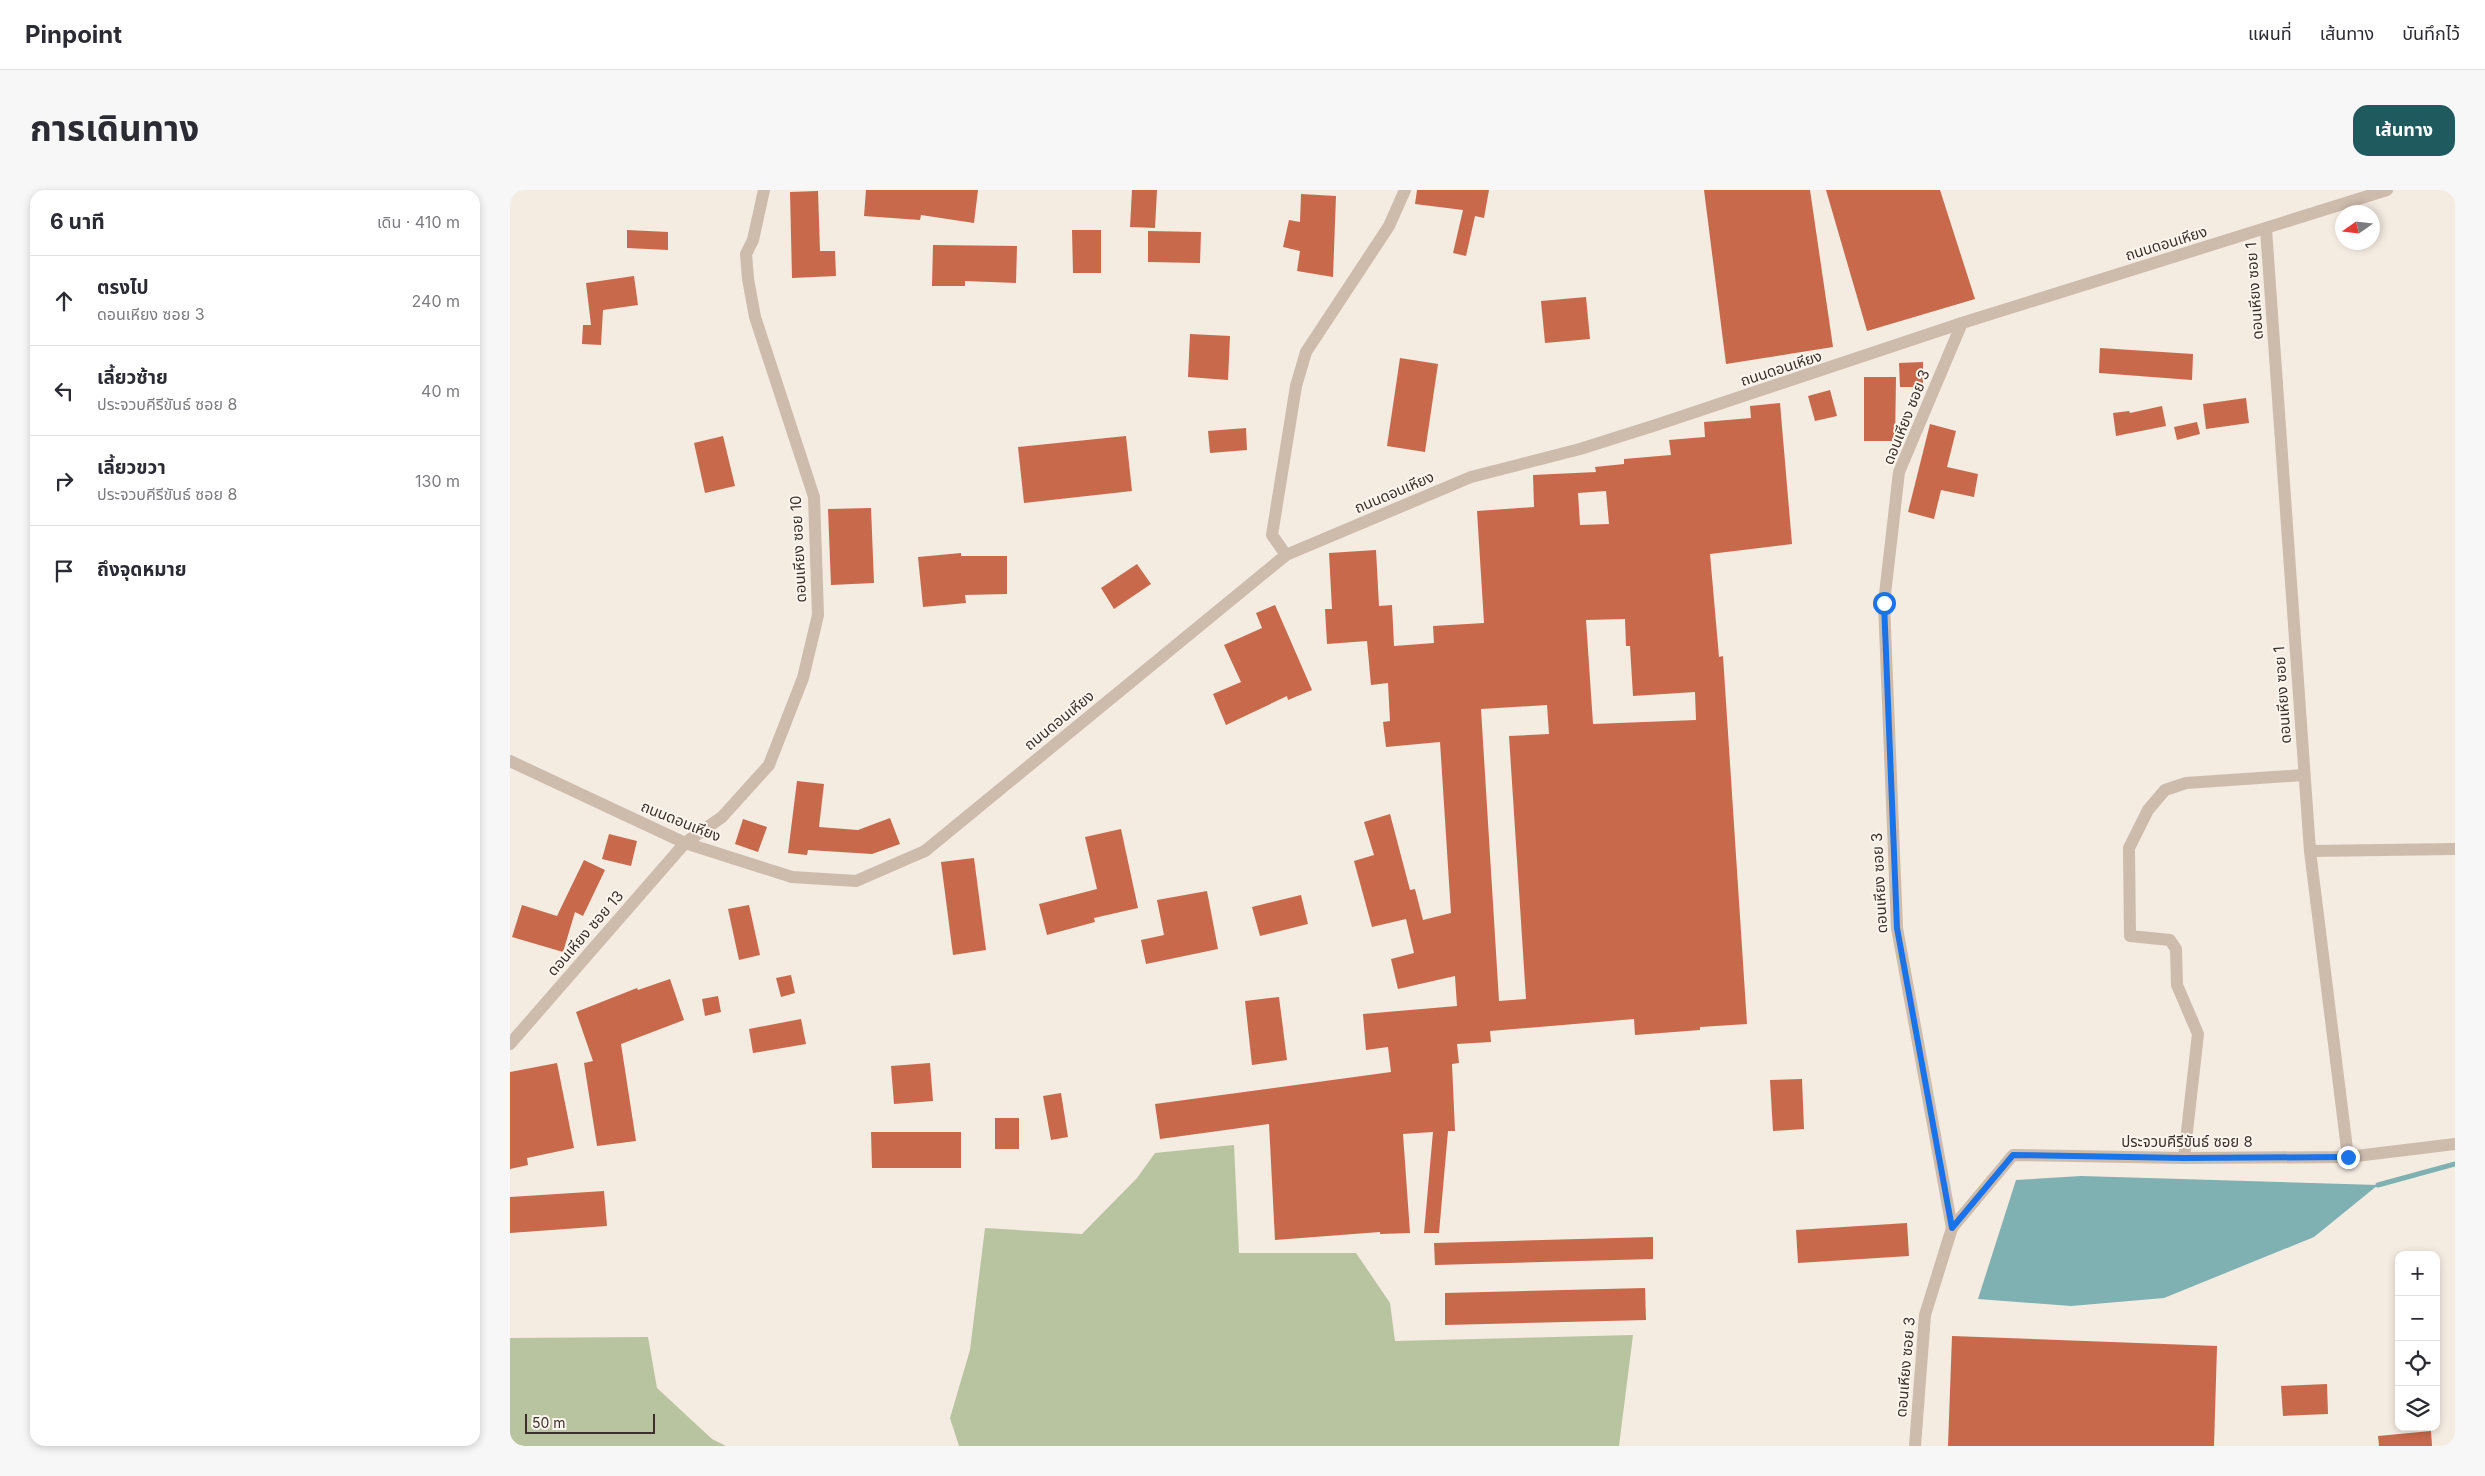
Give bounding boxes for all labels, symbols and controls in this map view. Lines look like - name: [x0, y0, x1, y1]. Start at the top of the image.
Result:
- text: Pinpoint: [25, 20, 122, 49]
- text: แผนที่: [2248, 23, 2292, 44]
- text: เส้นทาง: [2320, 23, 2374, 44]
- text: บันทึกไว้: [2402, 23, 2460, 44]
- button: เส้นทาง: [2353, 105, 2455, 156]
- text: การเดินทาง: [30, 107, 199, 149]
- north arrow: [2335, 205, 2380, 250]
- text: 6 นาที: [50, 209, 105, 234]
- text: เดิน · 410 m: [377, 212, 460, 232]
- street label: ถนนดอนเหียง: [2123, 222, 2209, 264]
- street label: ดอนเหียง ซอย 1: [2241, 242, 2267, 340]
- text: ตรงไป: [97, 276, 149, 299]
- icon: ahead: [50, 287, 78, 315]
- text: 240 m: [412, 291, 460, 311]
- text: ดอนเหียง ซอย 3: [97, 304, 205, 324]
- street label: ถนนดอนเหียง: [1738, 346, 1824, 390]
- text: เลี้ยวซ้าย: [97, 366, 168, 389]
- street label: ดอนเหียง ซอย 3: [1878, 367, 1934, 467]
- icon: left: [50, 377, 78, 405]
- text: 40 m: [421, 381, 460, 401]
- text: ประจวบคีรีขันธ์ ซอย 8: [97, 394, 237, 414]
- text: เลี้ยวขวา: [97, 456, 166, 479]
- icon: right: [50, 467, 78, 495]
- street label: ถนนดอนเหียง: [1351, 467, 1437, 517]
- text: 130 m: [415, 471, 460, 491]
- text: ประจวบคีรีขันธ์ ซอย 8: [97, 484, 237, 504]
- street label: ดอนเหียง ซอย 10: [786, 495, 810, 603]
- icon: arrive: [50, 557, 78, 585]
- text: ถึงจุดหมาย: [97, 558, 187, 581]
- route start: [1873, 592, 1896, 615]
- street label: ดอนเหียง ซอย 1: [2269, 646, 2295, 744]
- street label: ถนนดอนเหียง: [1020, 686, 1098, 754]
- street label: ถนนดอนเหียง: [638, 796, 724, 846]
- street label: ดอนเหียง ซอย 3: [1867, 832, 1891, 934]
- street label: ดอนเหียง ซอย 13: [543, 886, 627, 980]
- street label: ประจวบคีรีขันธ์ ซอย 8: [2121, 1132, 2253, 1151]
- route end: [2337, 1146, 2360, 1169]
- map controls: [2395, 1251, 2440, 1431]
- button: +: [2395, 1251, 2440, 1296]
- button: −: [2395, 1296, 2440, 1341]
- street label: ดอนเหียง ซอย 3: [1891, 1316, 1919, 1418]
- button: locate: [2395, 1341, 2440, 1386]
- button: layers: [2395, 1386, 2440, 1431]
- scale bar: [525, 1411, 655, 1434]
- text: 50 m: [532, 1414, 566, 1431]

